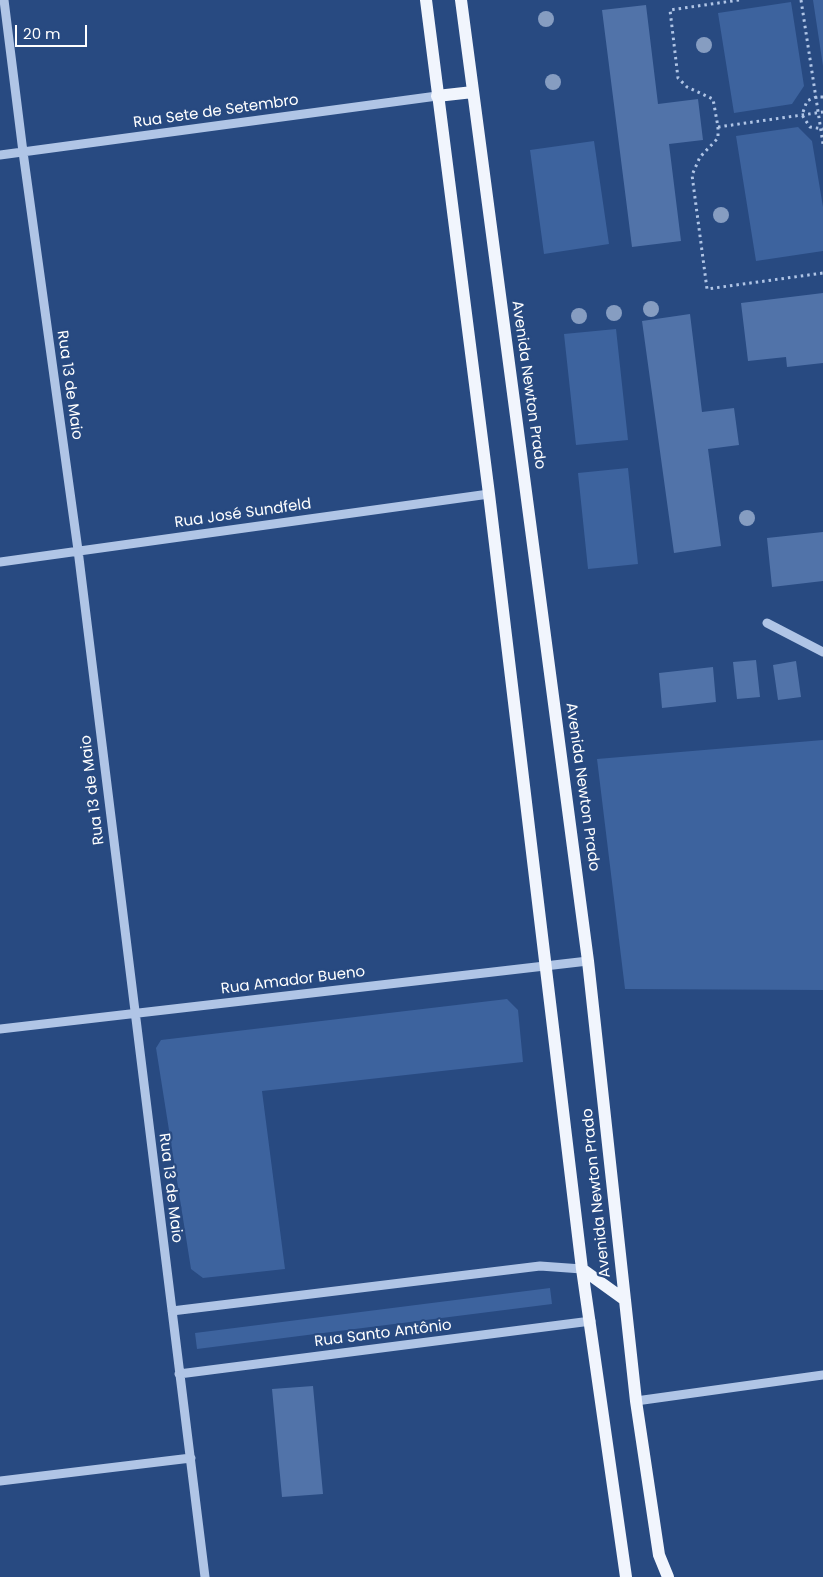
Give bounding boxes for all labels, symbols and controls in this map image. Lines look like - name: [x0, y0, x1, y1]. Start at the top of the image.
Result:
- scale bar: [18, 15, 90, 47]
- text: 20 m: [23, 23, 61, 44]
- street label: Rua Sete de Setembro: [132, 91, 300, 133]
- street label: Avenida Newton Prado: [507, 299, 549, 471]
- street label: Rua 13 de Maio: [52, 329, 86, 441]
- street label: Rua José Sundfeld: [174, 496, 312, 532]
- street label: Avenida Newton Prado: [561, 701, 603, 873]
- street label: Rua 13 de Maio: [77, 734, 109, 846]
- street label: Rua Amador Bueno: [220, 963, 366, 999]
- street label: Avenida Newton Prado: [579, 1107, 615, 1279]
- street label: Rua 13 de Maio: [154, 1132, 186, 1244]
- street label: Rua Santo Antônio: [313, 1317, 453, 1351]

